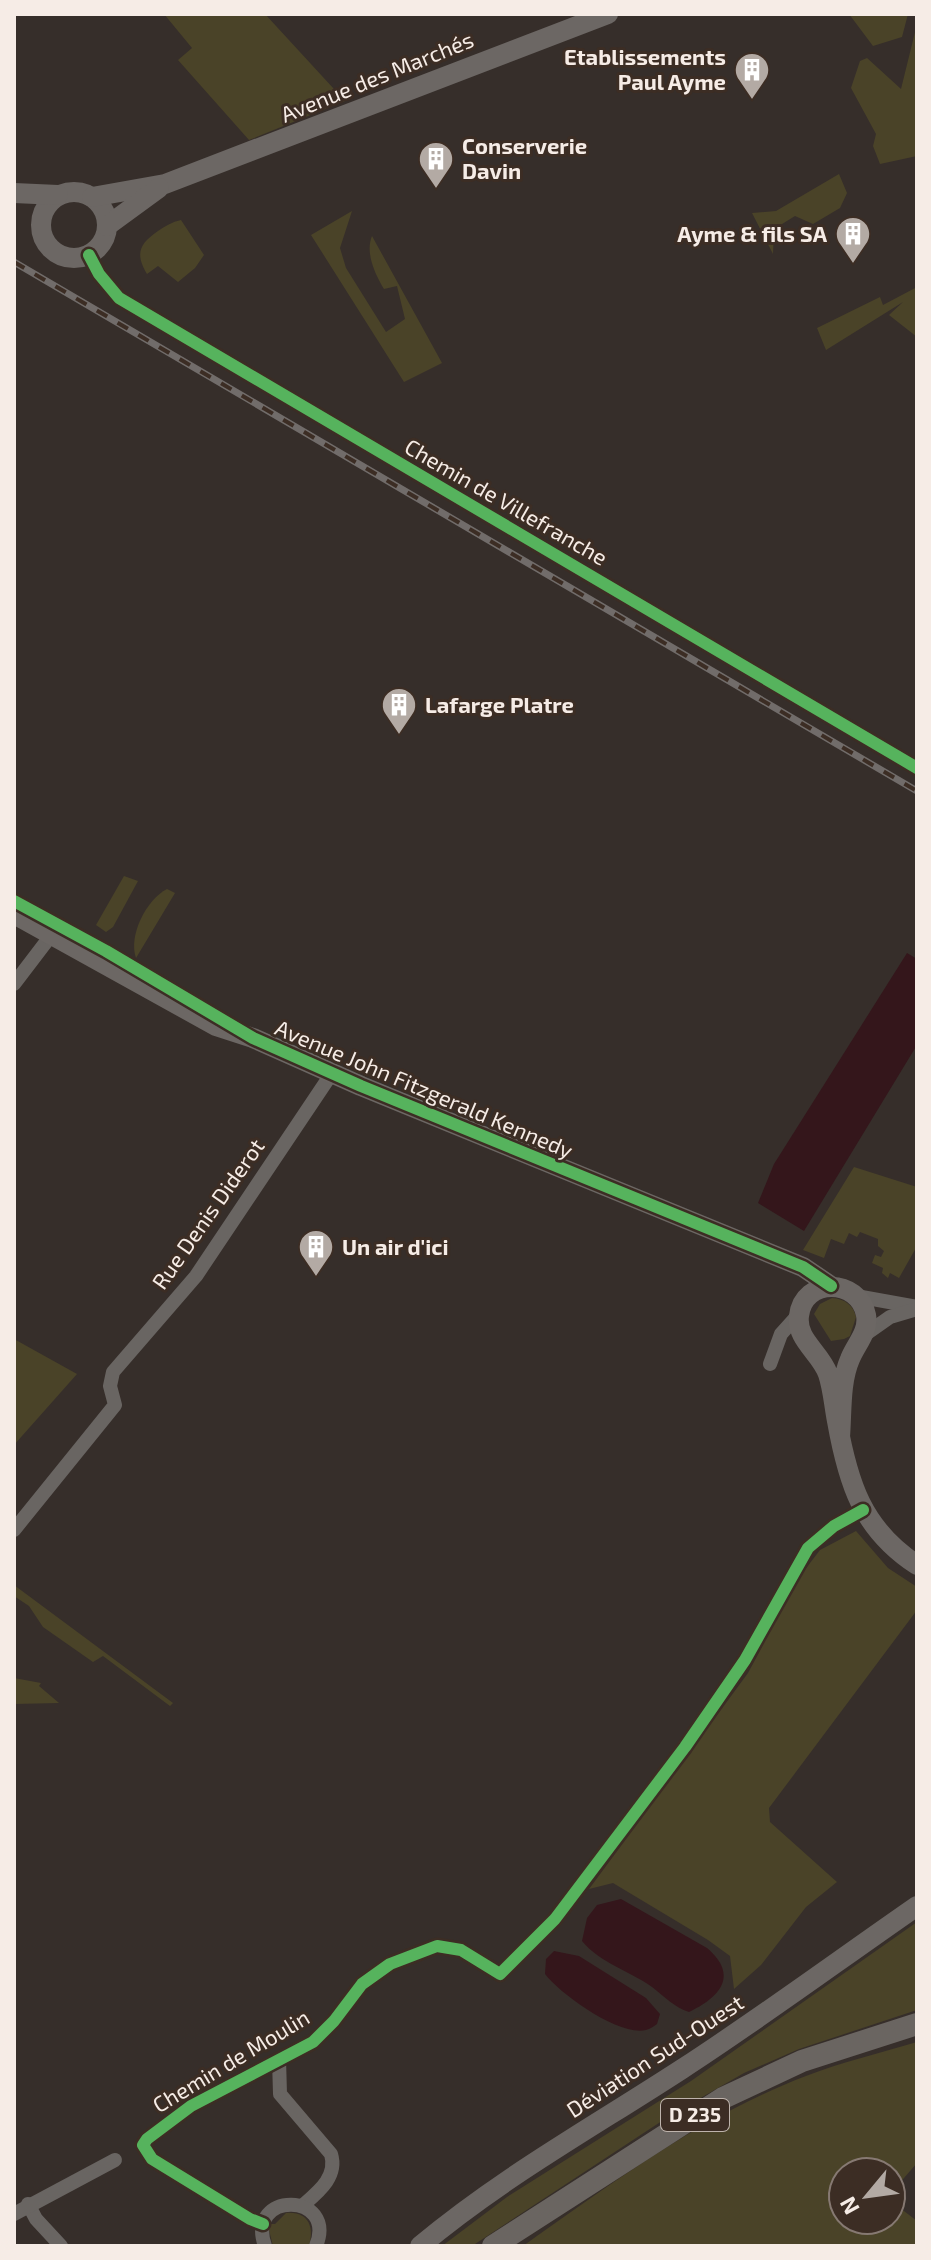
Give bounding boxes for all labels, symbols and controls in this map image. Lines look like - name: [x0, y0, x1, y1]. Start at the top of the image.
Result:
- street label: Avenue des Marchés: [276, 26, 477, 127]
- place label: Etablissements Paul Ayme: [564, 43, 726, 95]
- building icon: Etablissements Paul Ayme: [733, 51, 771, 101]
- place label: Conserverie Davin: [462, 132, 587, 183]
- building icon: Conserverie Davin: [417, 140, 455, 190]
- building icon: Ayme & fils SA: [834, 215, 872, 265]
- place label: Ayme & fils SA: [677, 220, 828, 247]
- street label: Chemin de Villefranche: [401, 433, 612, 570]
- building icon: Lafarge Platre: [380, 686, 418, 736]
- place label: Lafarge Platre: [425, 691, 574, 717]
- street label: Avenue John Fitzgerald Kennedy: [272, 1013, 577, 1163]
- street label: Rue Denis Diderot: [146, 1133, 269, 1294]
- building icon: Un air d'ici: [297, 1228, 335, 1278]
- place label: Un air d'ici: [342, 1233, 449, 1259]
- street label: Déviation Sud-Ouest: [561, 1988, 748, 2122]
- street label: Chemin de Moulin: [148, 2003, 313, 2117]
- road number: D 235: [661, 2099, 729, 2131]
- north arrow: [827, 2156, 907, 2236]
- text: N: [833, 2193, 864, 2219]

